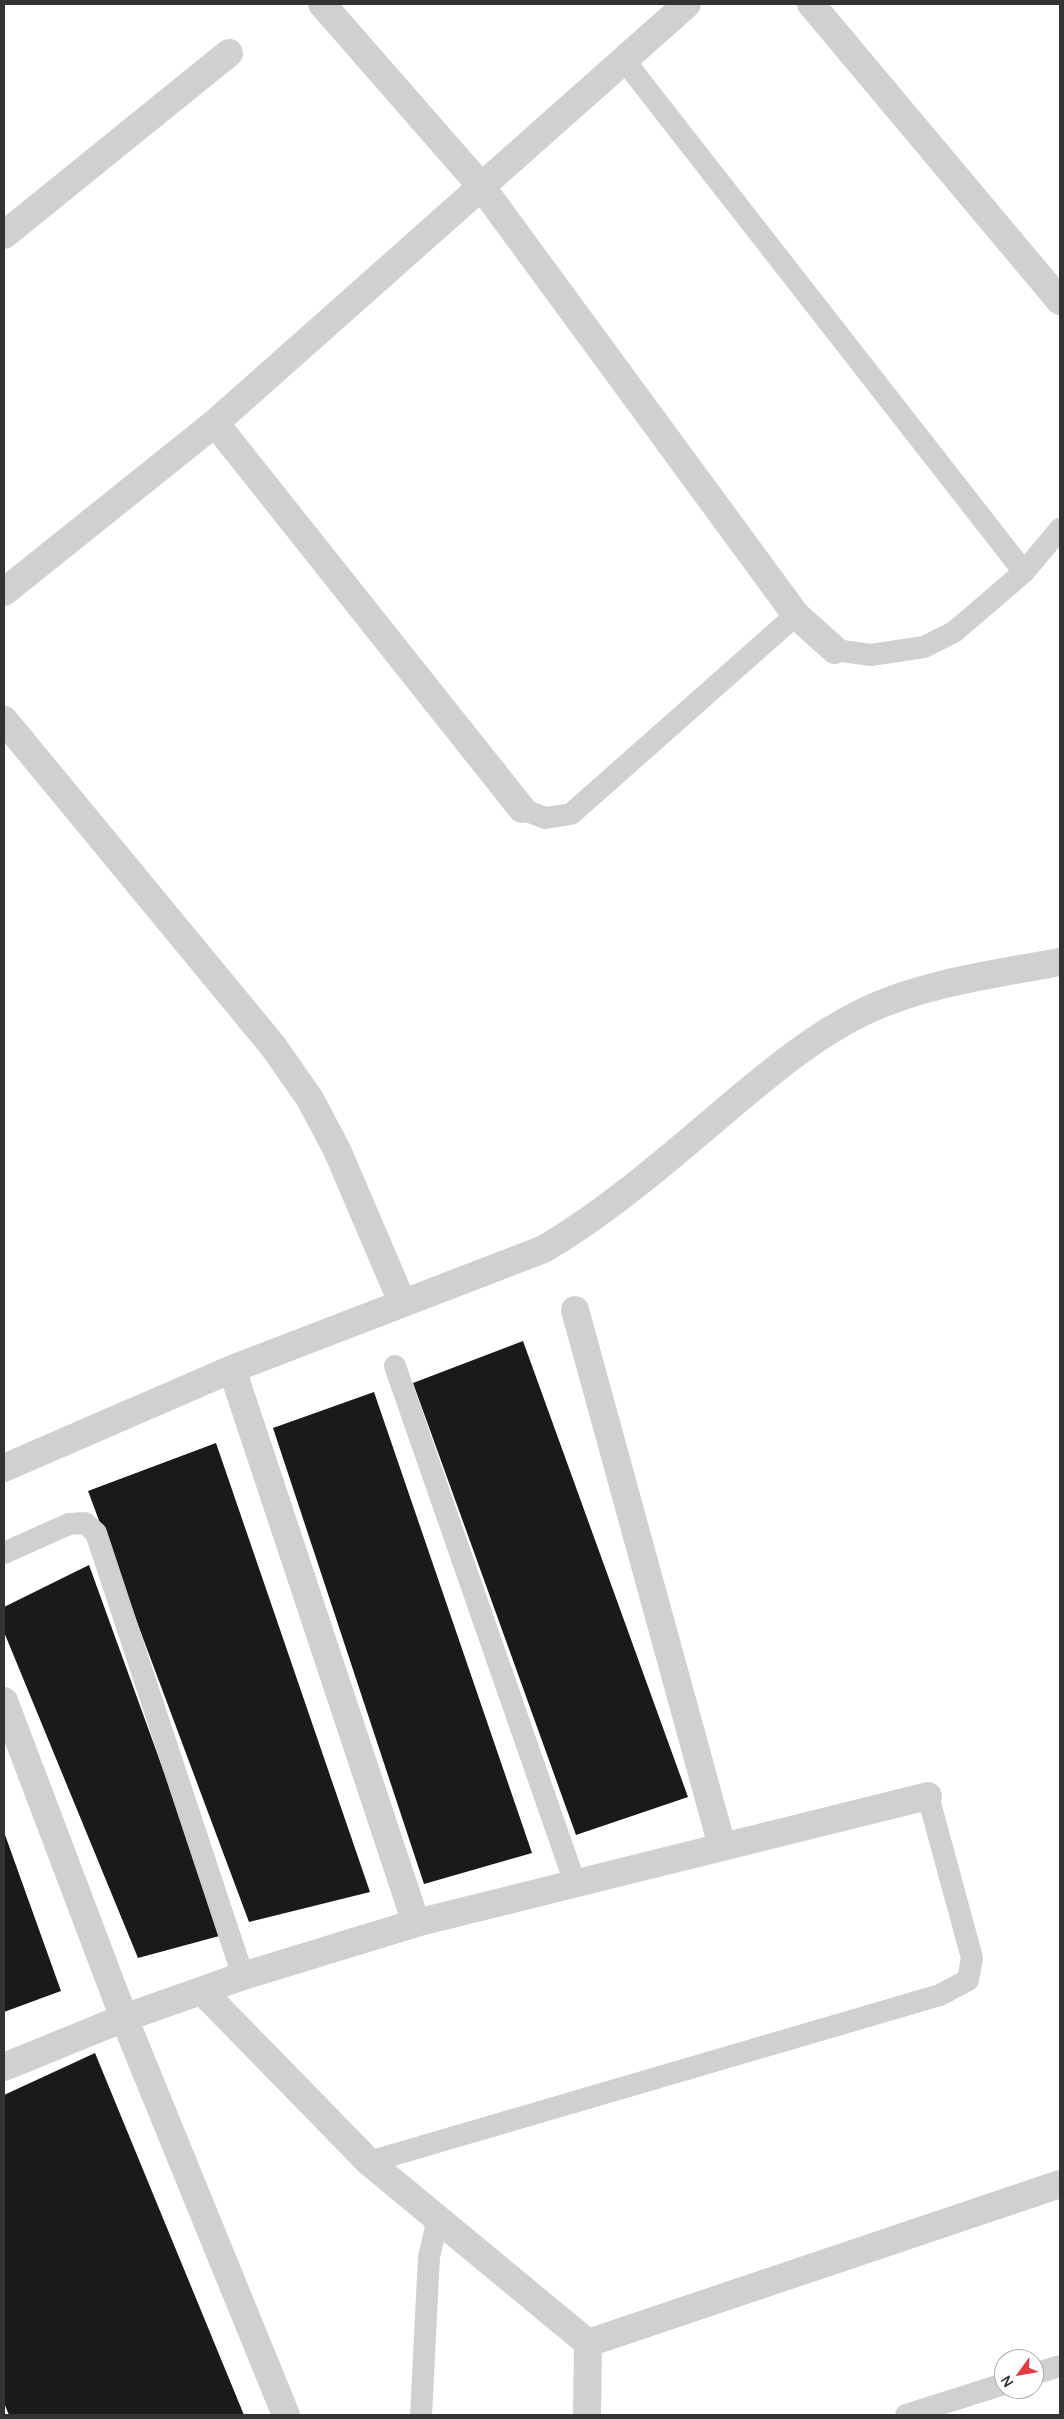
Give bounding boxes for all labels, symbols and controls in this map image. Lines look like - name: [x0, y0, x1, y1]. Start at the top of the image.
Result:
- north arrow: [994, 2349, 1044, 2399]
- text: N: [996, 2372, 1017, 2391]

